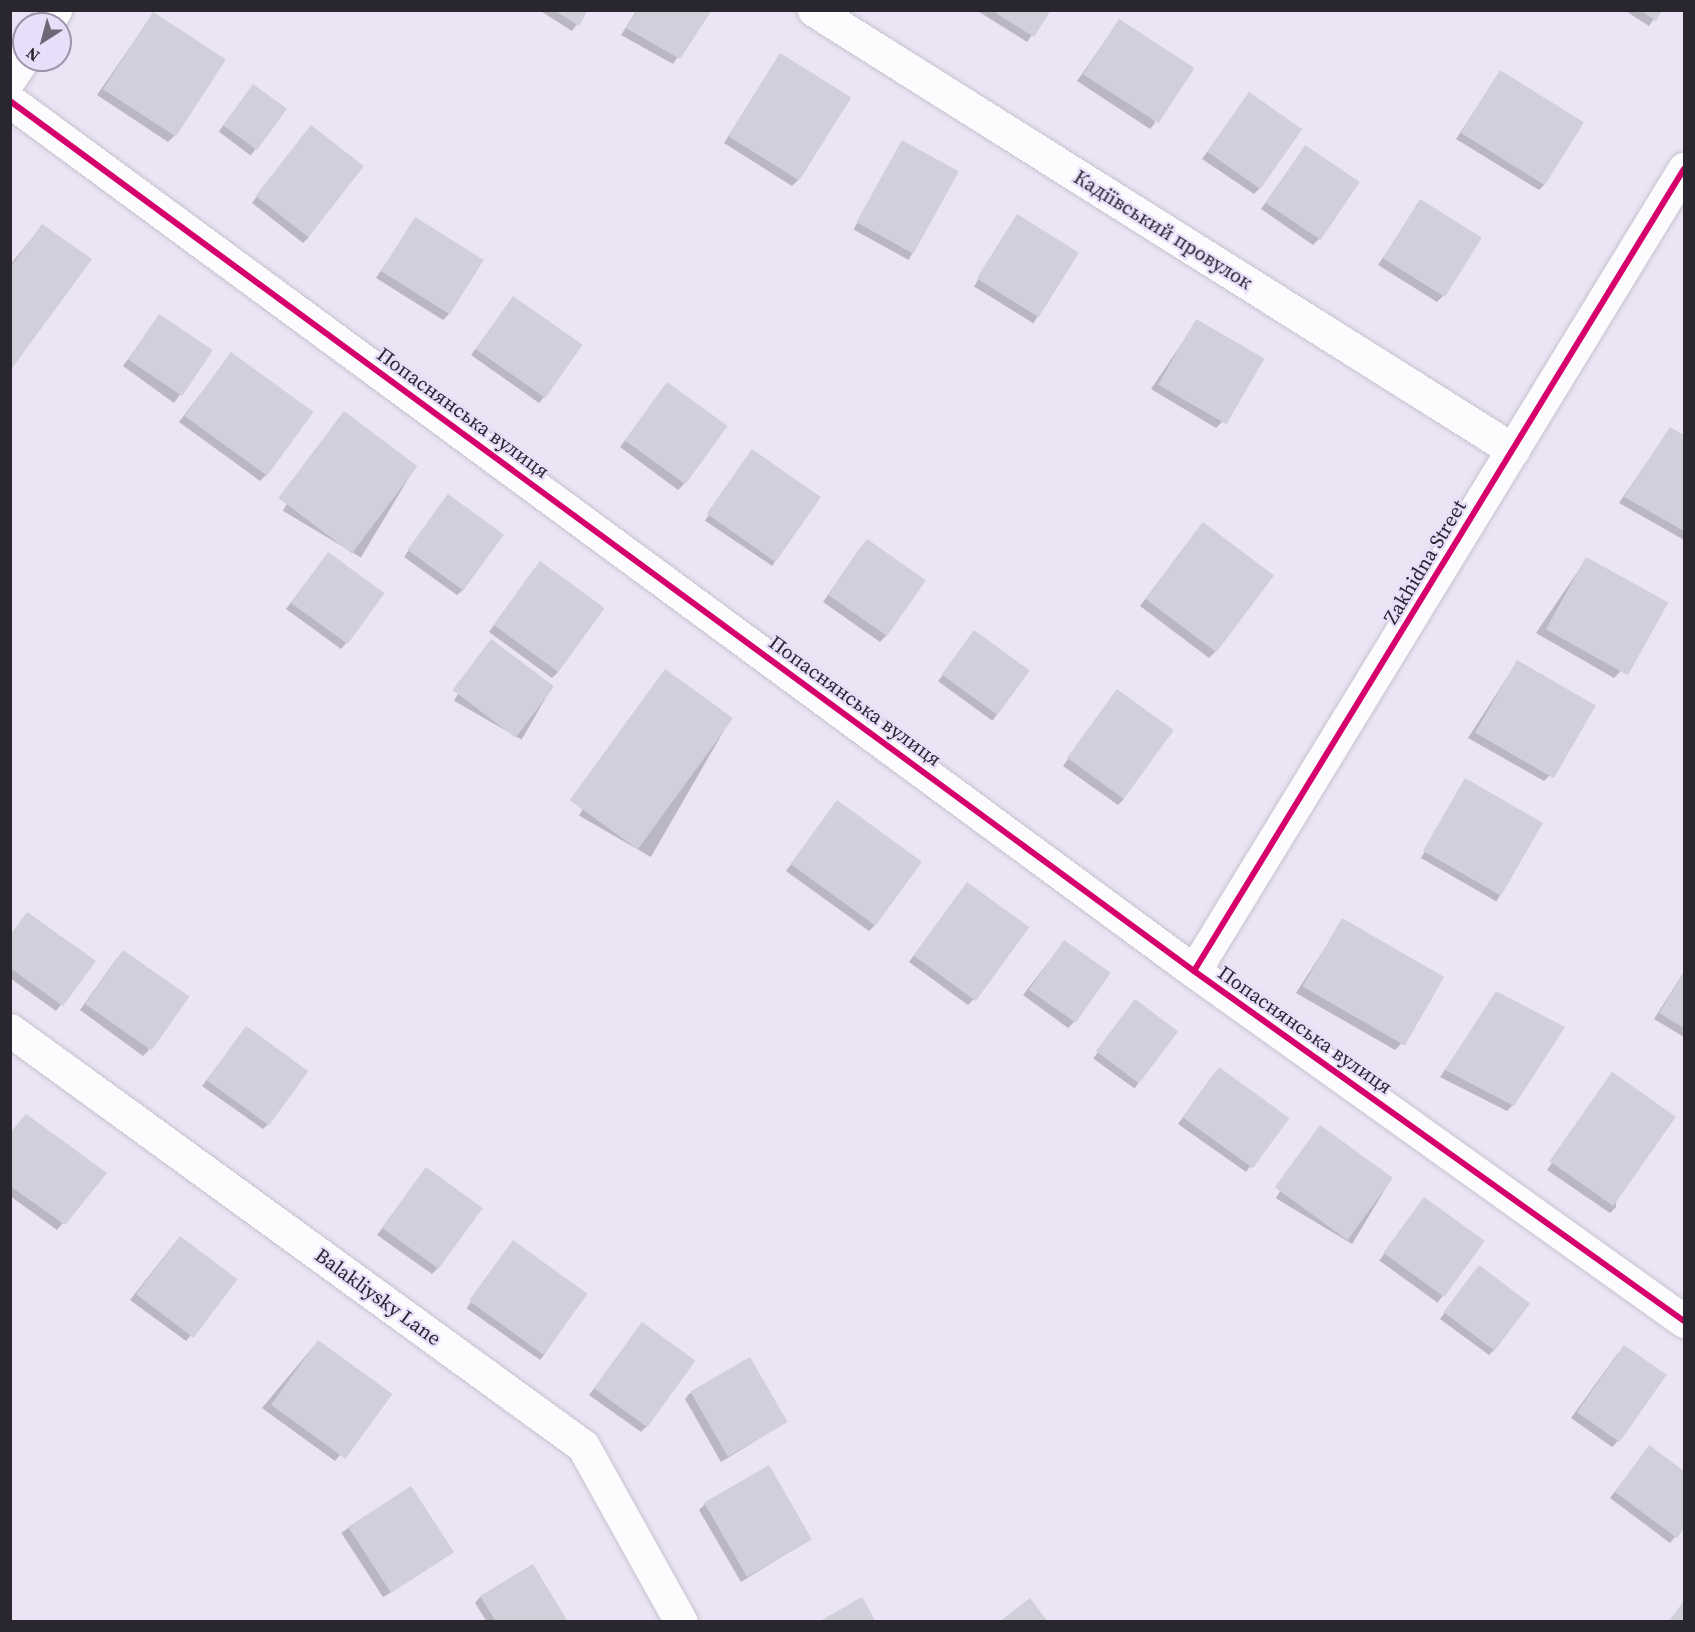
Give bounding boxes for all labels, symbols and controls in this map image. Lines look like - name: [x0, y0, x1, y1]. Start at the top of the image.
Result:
- north arrow: [12, 12, 72, 72]
- text: N: [21, 43, 44, 67]
- street label: Кадіївський провулок: [1069, 165, 1257, 295]
- street label: Попаснянська вулиця: [372, 342, 554, 484]
- street label: Zakhidna Street: [1379, 496, 1471, 628]
- street label: Попаснянська вулиця: [764, 630, 946, 772]
- street label: Попаснянська вулиця: [1213, 961, 1397, 1099]
- street label: Balakliysky Lane: [310, 1243, 446, 1351]

